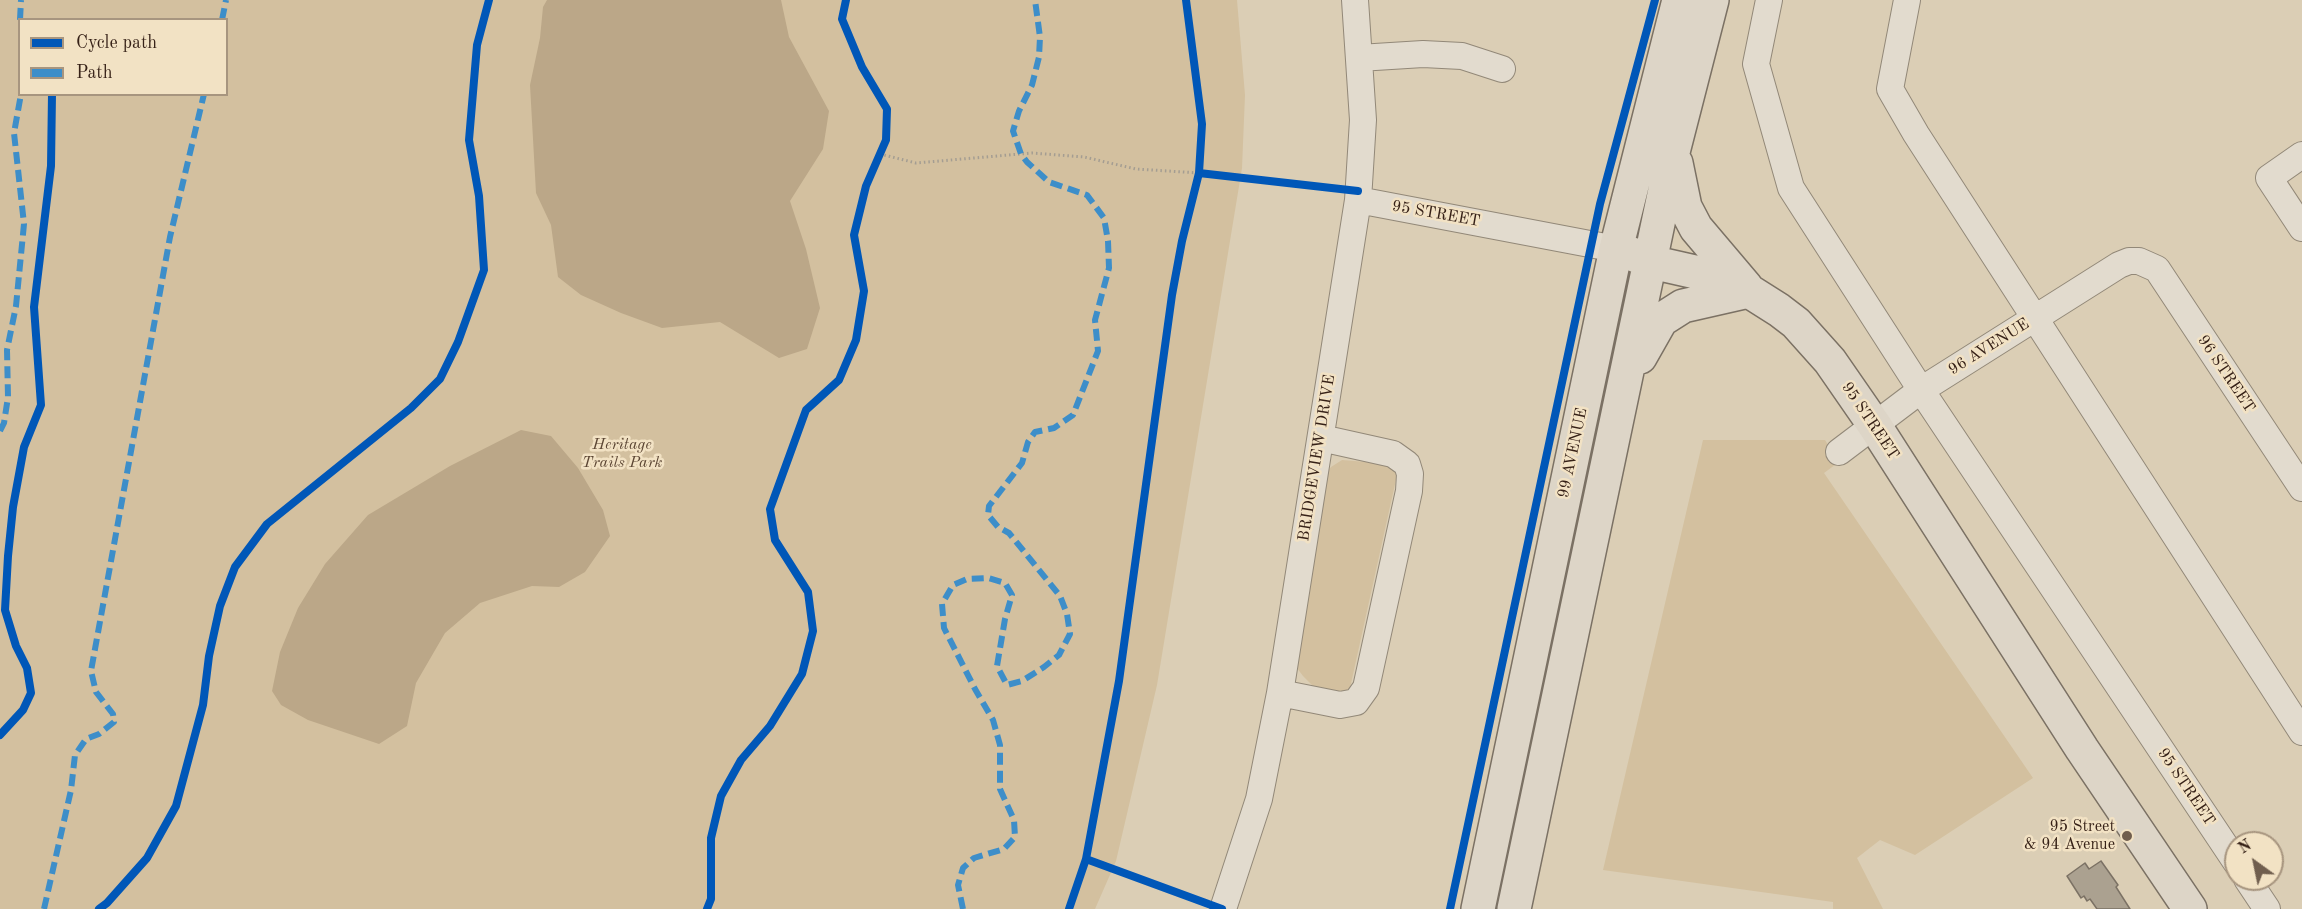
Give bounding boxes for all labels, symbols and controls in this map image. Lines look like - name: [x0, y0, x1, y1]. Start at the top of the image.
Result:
- legend: [18, 18, 228, 96]
- text: Cycle path: [76, 34, 157, 52]
- text: Path: [76, 64, 112, 82]
- street label: 95 STREET: [1390, 197, 1482, 231]
- street label: 96 AVENUE: [1945, 315, 2033, 379]
- street label: 96 STREET: [2193, 332, 2259, 416]
- street label: BRIDGEVIEW DRIVE: [1294, 373, 1340, 543]
- street label: 95 STREET: [1837, 379, 1903, 463]
- street label: 99 AVENUE: [1554, 406, 1592, 500]
- park label: Heritage Trails Park: [582, 435, 662, 473]
- street label: 95 STREET: [2153, 745, 2219, 829]
- place label: 95 Street & 94 Avenue: [2024, 817, 2115, 855]
- marker: 95 Street & 94 Avenue: [2120, 829, 2134, 843]
- north arrow: [2224, 831, 2284, 891]
- text: N: [2236, 838, 2255, 858]

